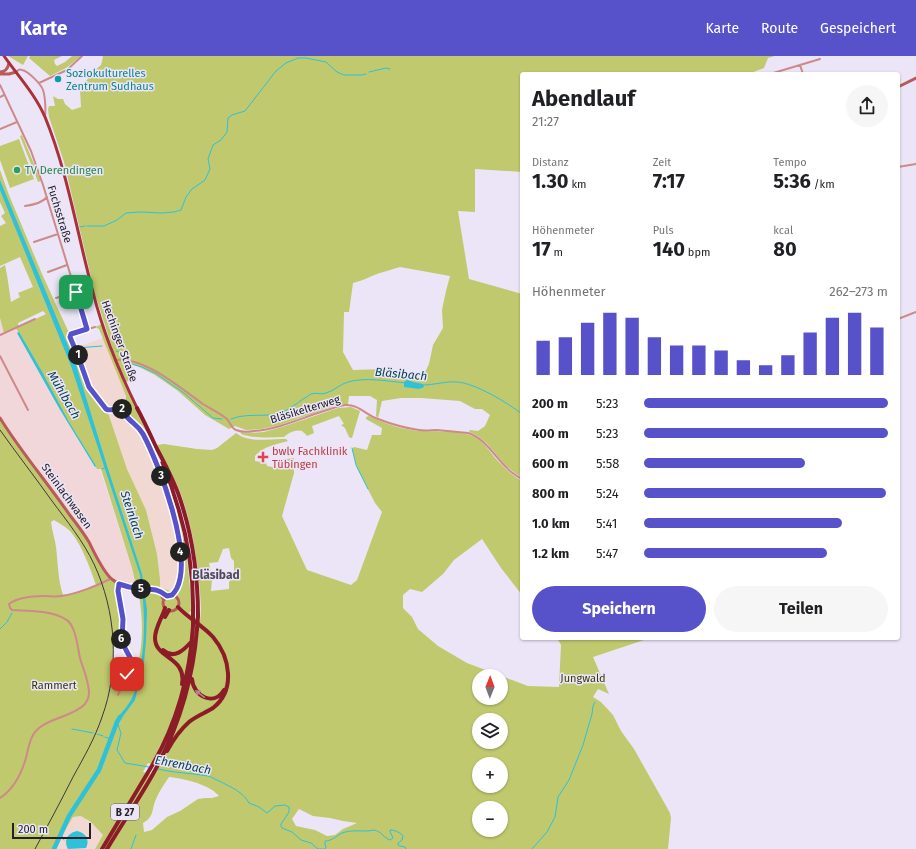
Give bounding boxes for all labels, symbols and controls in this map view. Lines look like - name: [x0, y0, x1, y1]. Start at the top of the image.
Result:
- text: Karte: [20, 17, 67, 40]
- text: Karte: [705, 20, 739, 37]
- text: Route: [761, 20, 798, 37]
- text: Gespeichert: [820, 20, 896, 37]
- place label: Soziokulturelles Zentrum Sudhaus: [66, 67, 154, 93]
- marker: Soziokulturelles Zentrum Sudhaus: [53, 74, 63, 84]
- text: Abendlauf: [532, 85, 635, 112]
- button: share: [846, 85, 888, 127]
- text: 21:27: [532, 114, 559, 129]
- text: Distanz: [532, 156, 568, 169]
- text: Zeit: [653, 156, 671, 169]
- text: Tempo: [773, 156, 807, 169]
- place label: TV Derendingen: [25, 164, 103, 177]
- marker: TV Derendingen: [12, 165, 22, 175]
- text: 1.30: [532, 169, 569, 193]
- text: 7:17: [653, 169, 685, 193]
- text: 5:36: [773, 169, 811, 193]
- text: km: [569, 178, 586, 191]
- text: /km: [811, 178, 835, 191]
- street label: Fuchsstraße: [45, 184, 74, 245]
- text: Höhenmeter: [532, 224, 594, 237]
- text: Puls: [653, 224, 674, 237]
- text: kcal: [773, 224, 793, 237]
- text: 17: [532, 237, 551, 261]
- text: 140: [653, 237, 685, 261]
- text: 80: [773, 237, 797, 261]
- text: m: [551, 246, 563, 259]
- text: bpm: [685, 246, 710, 259]
- pin: [59, 275, 93, 309]
- icon: arrive: [65, 281, 87, 303]
- text: Höhenmeter: [532, 284, 606, 299]
- text: 262–273 m: [829, 284, 888, 299]
- street label: Hechinger Straße: [99, 299, 140, 384]
- pin: 1: [68, 345, 88, 365]
- text: 1: [75, 348, 81, 361]
- water label: Bläsibach: [374, 365, 428, 383]
- water label: Mühlbach: [45, 369, 83, 421]
- street label: Bläsikelterweg: [269, 393, 342, 426]
- text: 200 m: [532, 396, 568, 411]
- text: 5:23: [596, 396, 619, 411]
- pin: 2: [112, 399, 132, 419]
- text: 2: [119, 402, 125, 415]
- text: 400 m: [532, 426, 569, 441]
- text: 5:23: [596, 426, 619, 441]
- place label: bwlv Fachklinik Tübingen: [272, 445, 348, 471]
- marker: bwlv Fachklinik Tübingen: [257, 451, 269, 463]
- text: 600 m: [532, 456, 569, 471]
- text: 5:58: [596, 456, 619, 471]
- street label: Steinlachwasen: [39, 461, 95, 531]
- pin: 3: [151, 466, 171, 486]
- text: 3: [158, 469, 164, 482]
- text: 800 m: [532, 486, 569, 501]
- text: 5:24: [596, 486, 619, 501]
- water label: Steinlach: [117, 488, 146, 541]
- text: 1.0 km: [532, 516, 570, 531]
- text: 5:41: [596, 516, 617, 531]
- pin: 4: [170, 542, 190, 562]
- text: 4: [177, 545, 183, 558]
- text: 1.2 km: [532, 546, 569, 561]
- text: 5:47: [596, 546, 618, 561]
- district label: Bläsibad: [192, 568, 240, 582]
- pin: 5: [131, 579, 151, 599]
- text: 5: [138, 582, 144, 595]
- button: Speichern: [532, 586, 706, 632]
- button: Teilen: [714, 586, 888, 632]
- pin: 6: [111, 629, 131, 649]
- text: 6: [118, 632, 124, 645]
- pin: [110, 657, 144, 691]
- icon: check: [116, 663, 138, 685]
- north arrow: [472, 669, 508, 705]
- map controls: [472, 669, 508, 837]
- park label: Jungwald: [560, 672, 606, 685]
- park label: Rammert: [31, 679, 77, 692]
- one-way arrow: [195, 690, 206, 698]
- button: layers: [472, 713, 508, 749]
- water label: Ehrenbach: [154, 753, 212, 777]
- button: +: [472, 757, 508, 793]
- button: −: [472, 801, 508, 837]
- road number: B 27: [111, 804, 139, 820]
- scale bar: [12, 821, 91, 840]
- text: 200 m: [18, 823, 48, 836]

